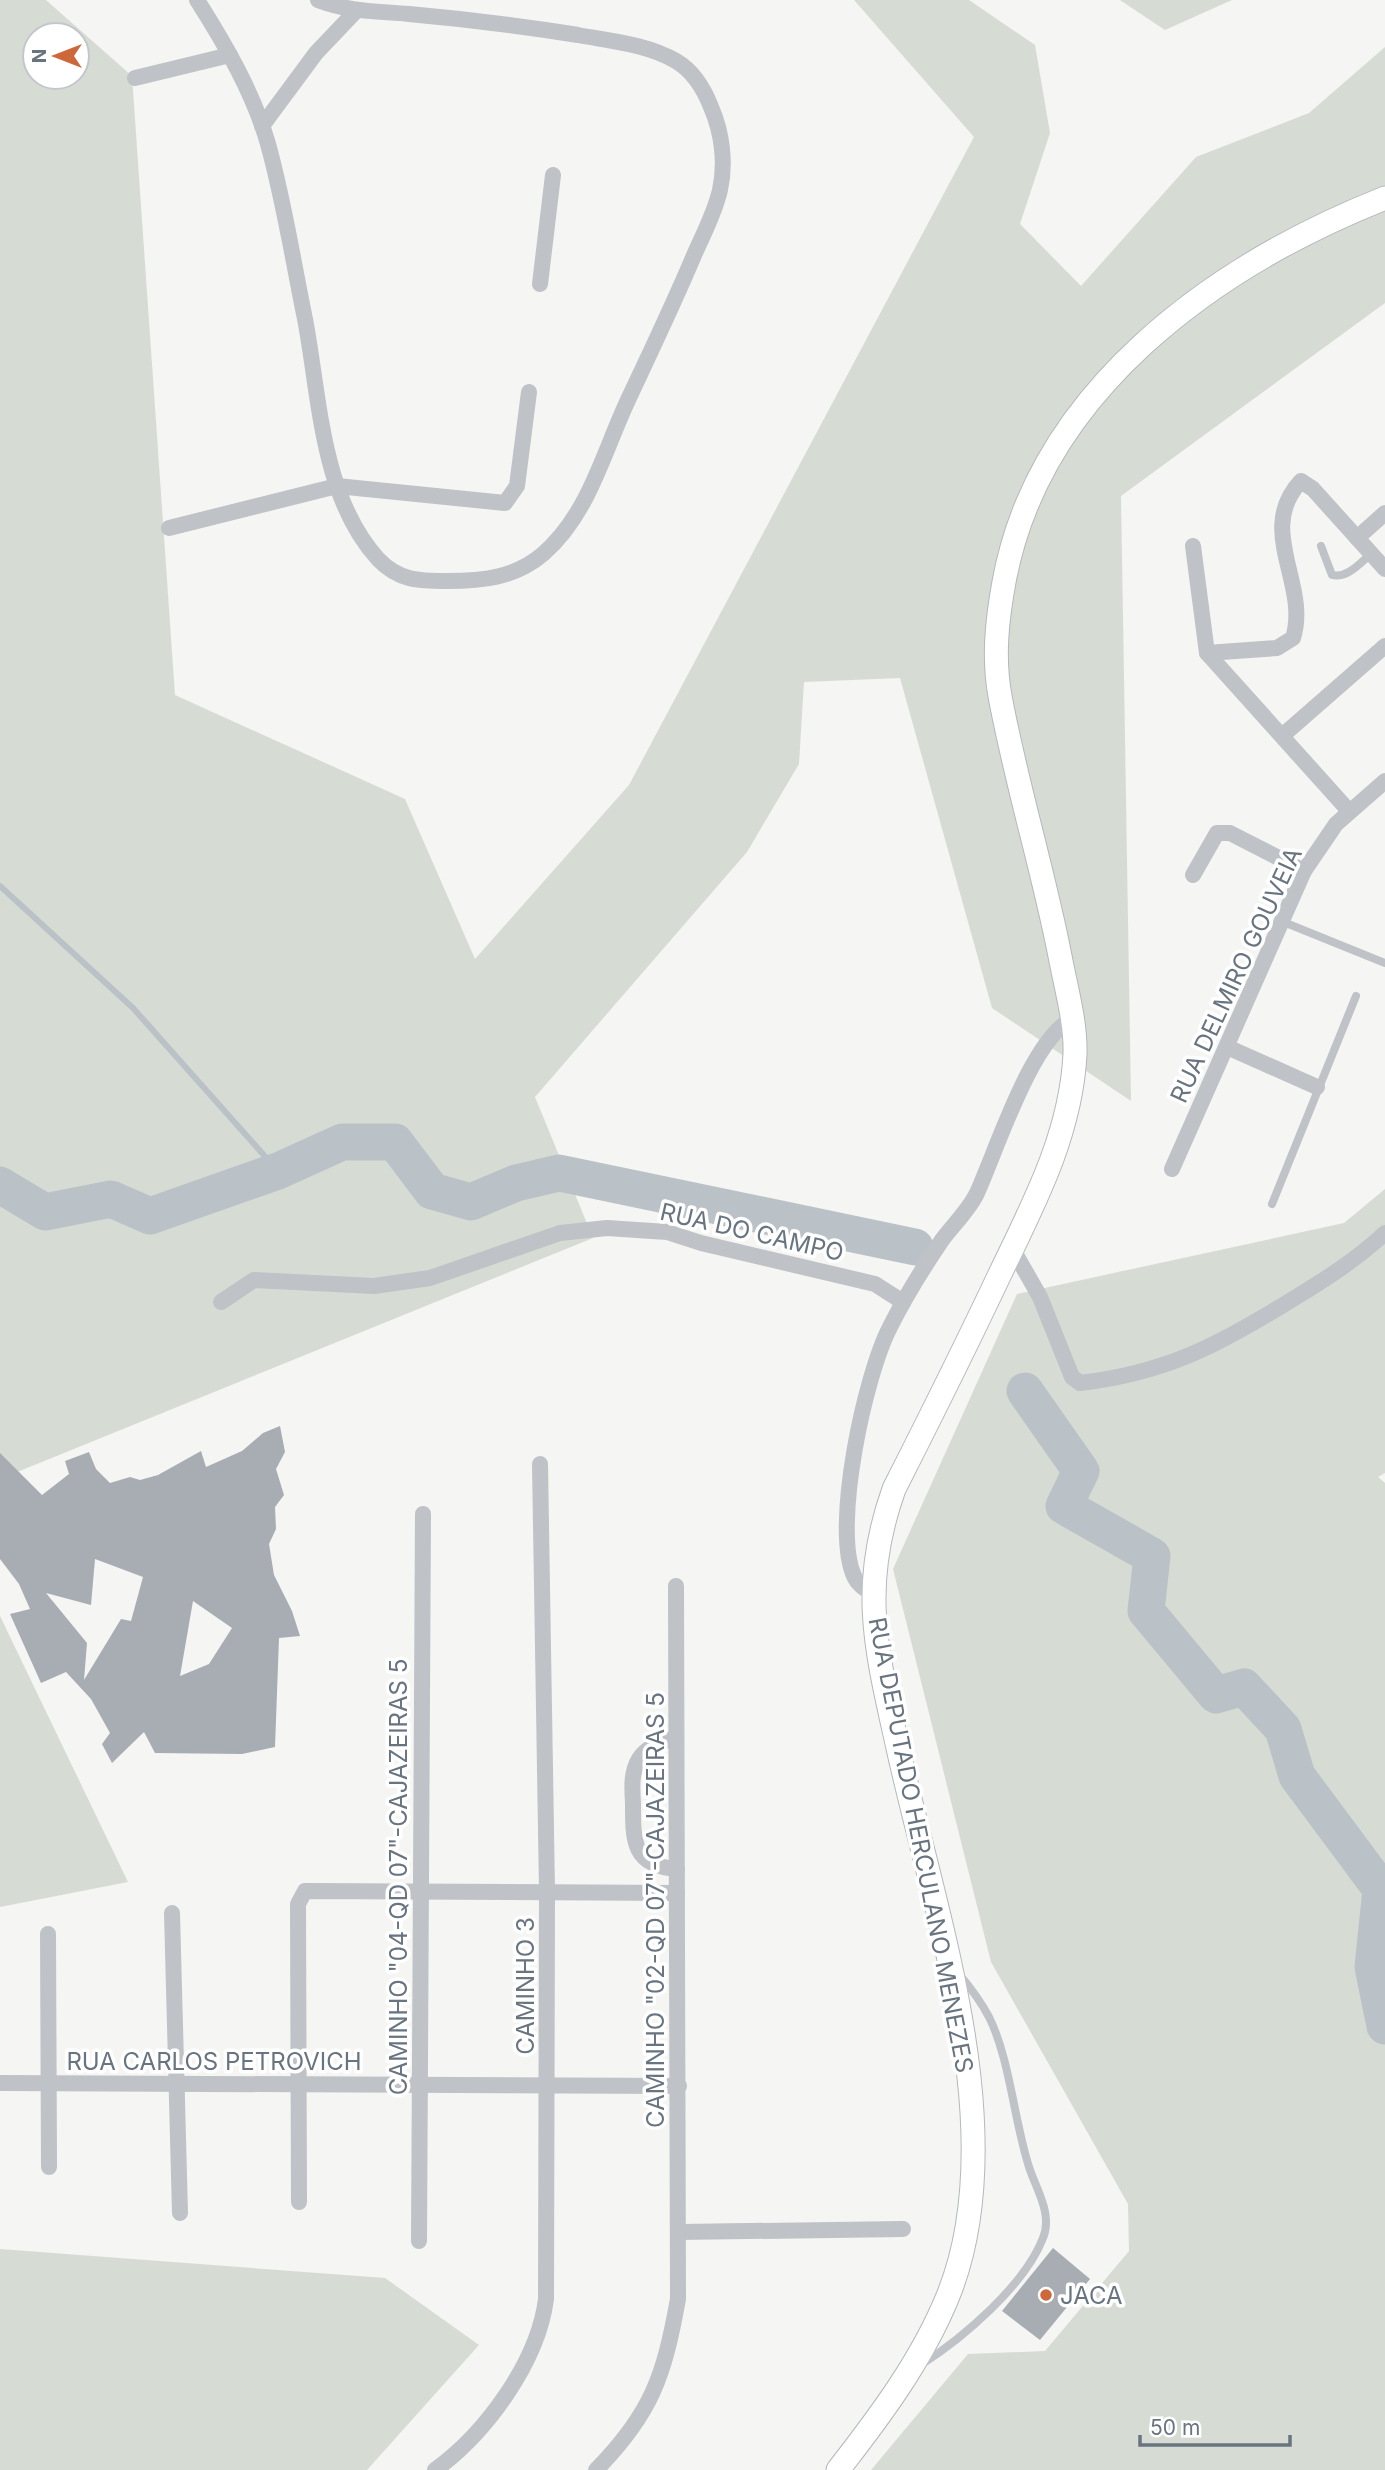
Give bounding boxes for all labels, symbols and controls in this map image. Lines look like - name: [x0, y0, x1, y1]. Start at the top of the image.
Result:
- north arrow: [21, 21, 91, 91]
- text: N: [28, 49, 51, 63]
- street label: RUA DELMIRO GOUVEIA: [1164, 843, 1308, 1107]
- street label: RUA DO CAMPO: [657, 1197, 847, 1267]
- street label: RUA DEPUTADO HERCULANO MENEZES: [863, 1615, 979, 2075]
- street label: CAMINHO "04-QD 07"-CAJAZEIRAS 5: [384, 1659, 413, 2095]
- street label: CAMINHO "02-QD 07"-CAJAZEIRAS 5: [641, 1692, 670, 2128]
- street label: CAMINHO 3: [511, 1917, 540, 2055]
- street label: RUA CARLOS PETROVICH: [66, 2047, 362, 2076]
- place label: JACA: [1060, 2281, 1123, 2310]
- marker: JACA: [1038, 2287, 1054, 2303]
- scale bar: [1140, 2404, 1290, 2448]
- text: 50 m: [1150, 2415, 1200, 2440]

